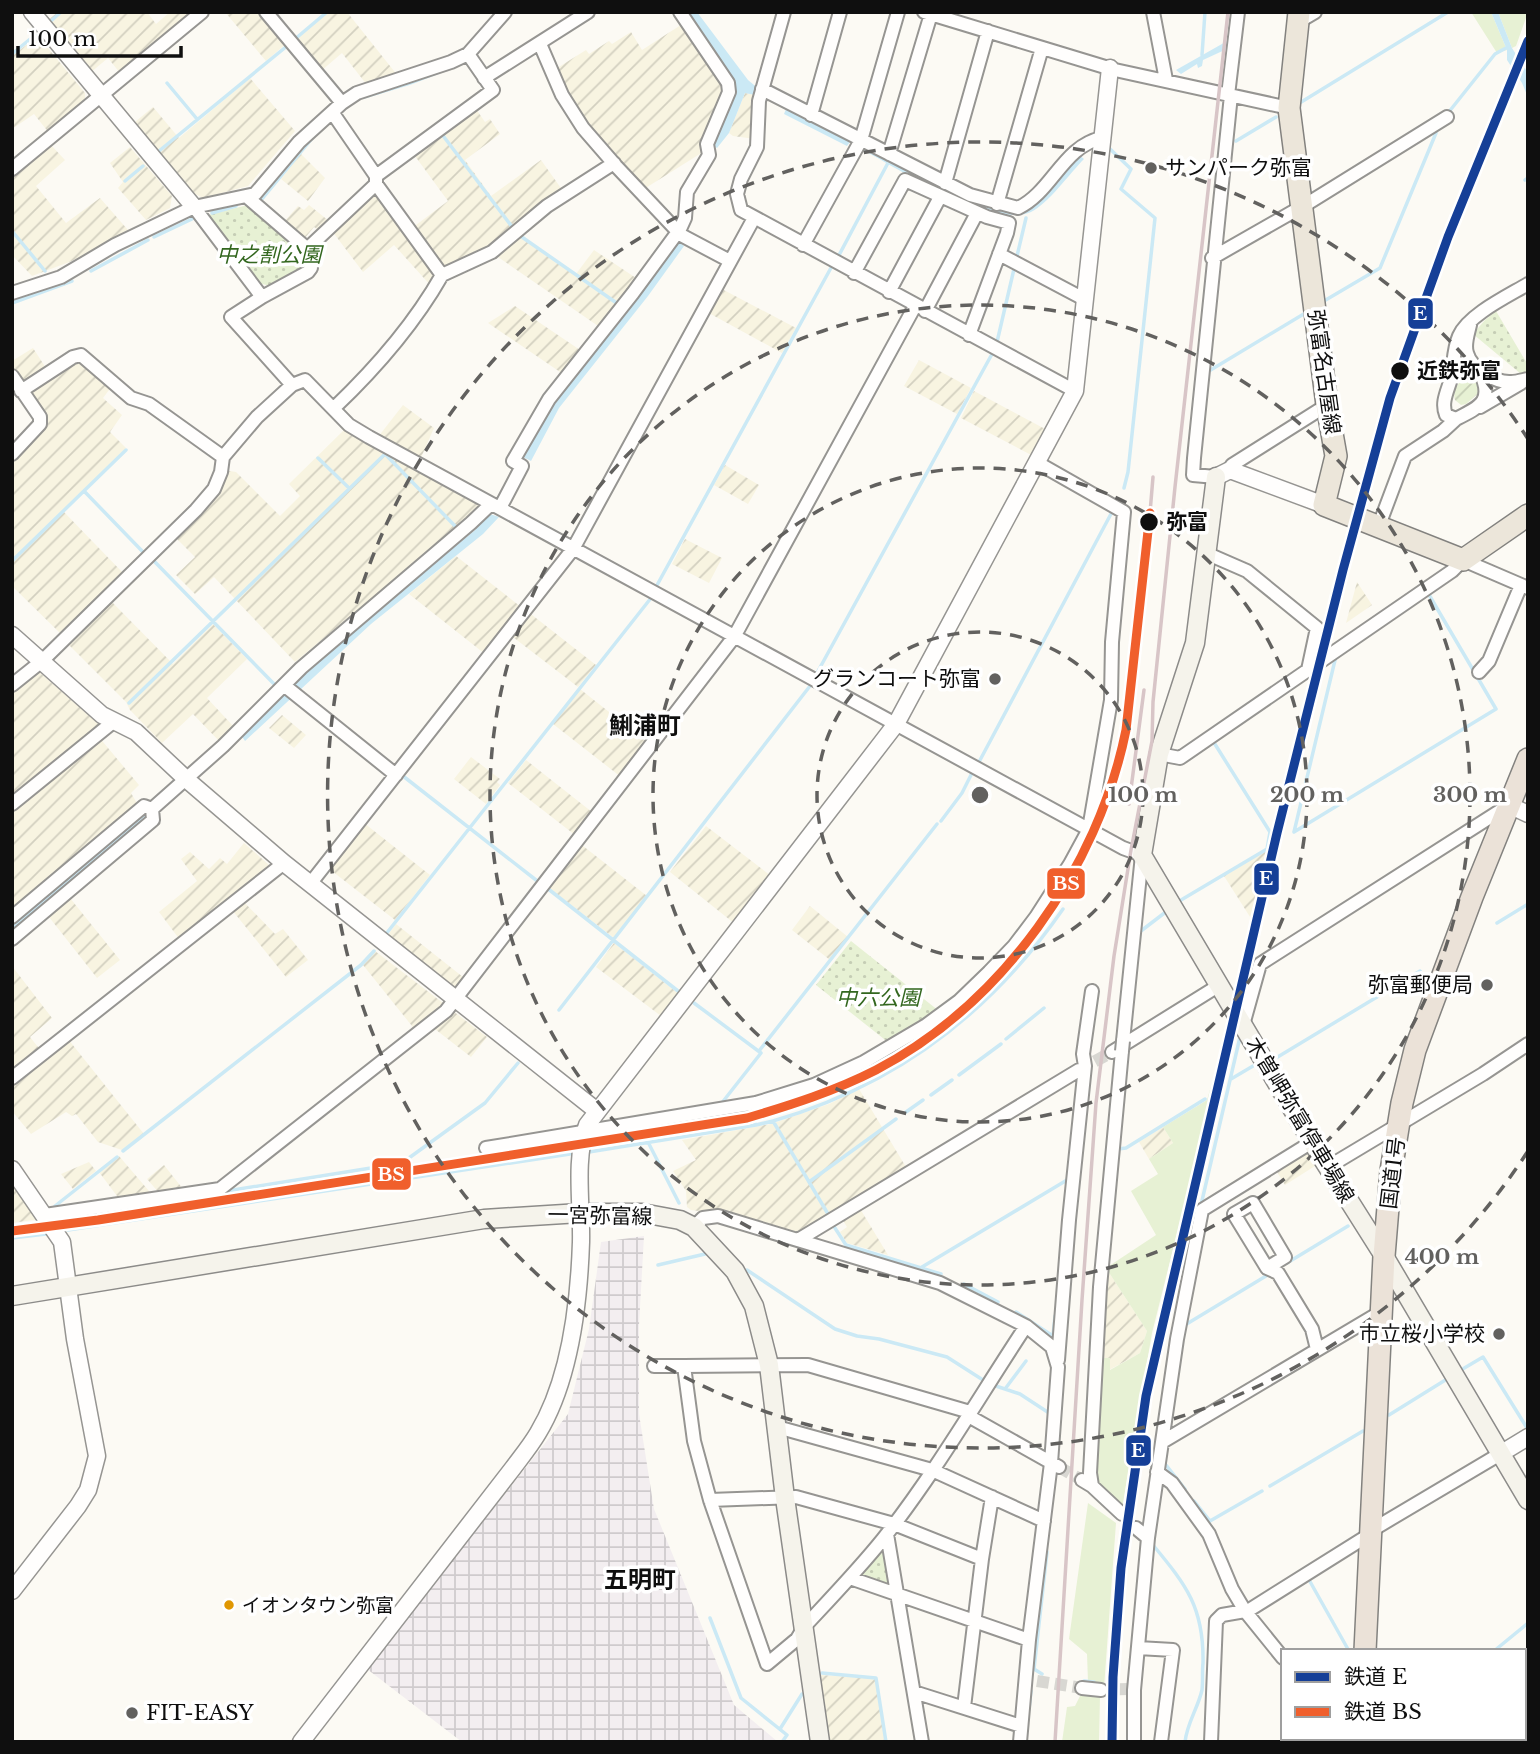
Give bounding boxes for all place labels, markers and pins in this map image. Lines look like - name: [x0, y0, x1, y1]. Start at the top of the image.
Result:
- place label: サンパーク弥富: [1165, 155, 1312, 181]
- marker: サンパーク弥富: [1143, 160, 1159, 176]
- place label: 近鉄弥富: [1417, 358, 1501, 384]
- marker: 近鉄弥富: [1389, 360, 1411, 382]
- place label: 弥富: [1166, 509, 1208, 535]
- marker: 弥富: [1138, 511, 1160, 533]
- place label: グランコート弥富: [813, 666, 981, 692]
- marker: グランコート弥富: [987, 671, 1003, 687]
- centre of rings: [968, 783, 992, 807]
- place label: 弥富郵便局: [1368, 972, 1473, 998]
- marker: 弥富郵便局: [1479, 977, 1495, 993]
- place label: 市立桜小学校: [1359, 1321, 1485, 1347]
- marker: 市立桜小学校: [1491, 1326, 1507, 1342]
- place label: イオンタウン弥富: [242, 1594, 394, 1617]
- marker: イオンタウン弥富: [222, 1598, 236, 1612]
- place label: FIT-EASY: [146, 1700, 254, 1726]
- marker: FIT-EASY: [124, 1705, 140, 1721]

